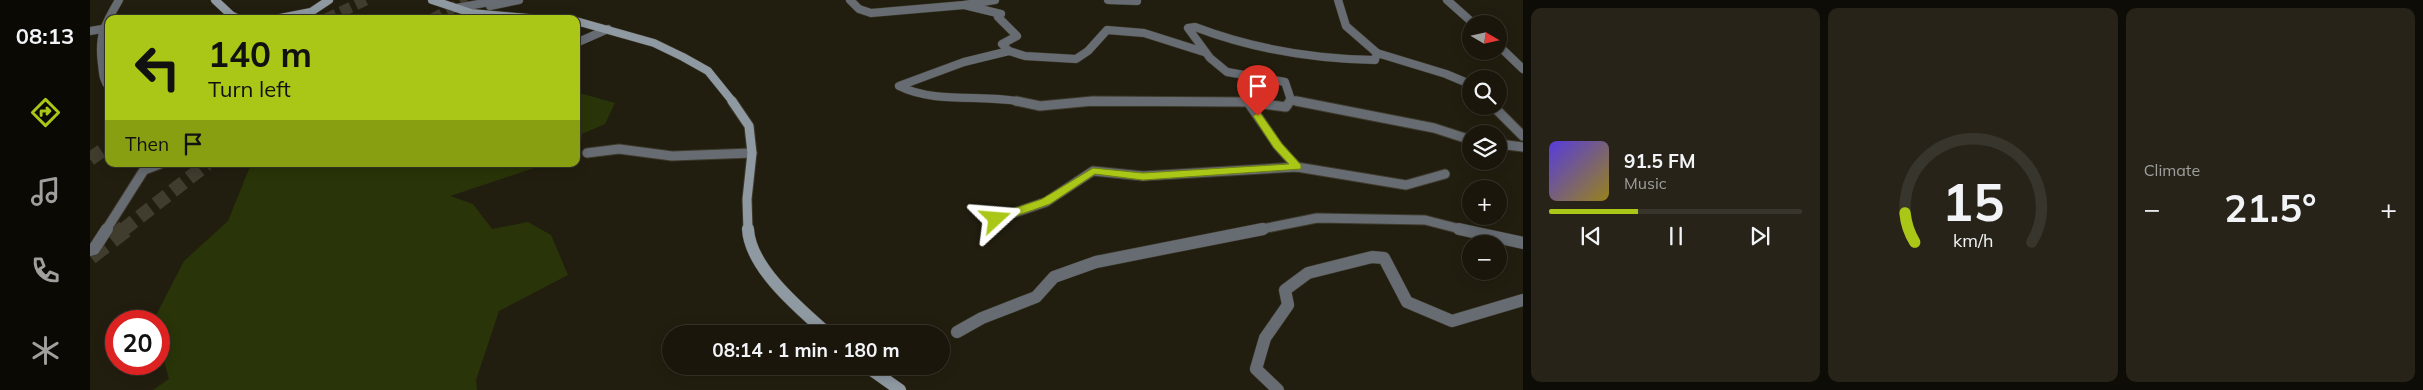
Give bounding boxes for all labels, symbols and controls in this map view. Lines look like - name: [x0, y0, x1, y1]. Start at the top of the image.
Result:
- north arrow: [1462, 15, 1508, 60]
- map controls: [1462, 15, 1507, 280]
- text: 08:13: [16, 22, 74, 50]
- text: 140 m: [208, 32, 312, 76]
- icon: left: [125, 35, 190, 100]
- pin: [1237, 65, 1279, 116]
- button: search: [1462, 70, 1507, 115]
- icon: arrive: [1244, 72, 1272, 100]
- text: Turn left: [208, 75, 291, 103]
- icon: directions: [28, 95, 63, 130]
- button: layers: [1462, 125, 1507, 170]
- icon: arrive: [179, 130, 207, 158]
- text: Then: [125, 132, 169, 156]
- text: 91.5 FM: [1624, 149, 1696, 173]
- text: Climate: [2144, 160, 2200, 180]
- text: 15: [1942, 169, 2004, 234]
- text: Music: [1624, 173, 1667, 193]
- icon: music: [28, 174, 63, 209]
- button: +: [1462, 180, 1507, 225]
- text: 21.5°: [2224, 184, 2316, 232]
- text: −: [2144, 191, 2160, 226]
- text: +: [2380, 191, 2397, 226]
- position arrow: [969, 192, 1021, 244]
- icon: previous: [1577, 222, 1605, 250]
- icon: pause: [1662, 222, 1690, 250]
- icon: next: [1746, 222, 1774, 250]
- text: km/h: [1953, 229, 1993, 251]
- button: −: [1462, 235, 1507, 280]
- icon: phone: [28, 253, 63, 288]
- speed limit sign: 20: [105, 310, 170, 375]
- icon: climate: [28, 333, 63, 368]
- text: 08:14 · 1 min · 180 m: [712, 338, 900, 362]

